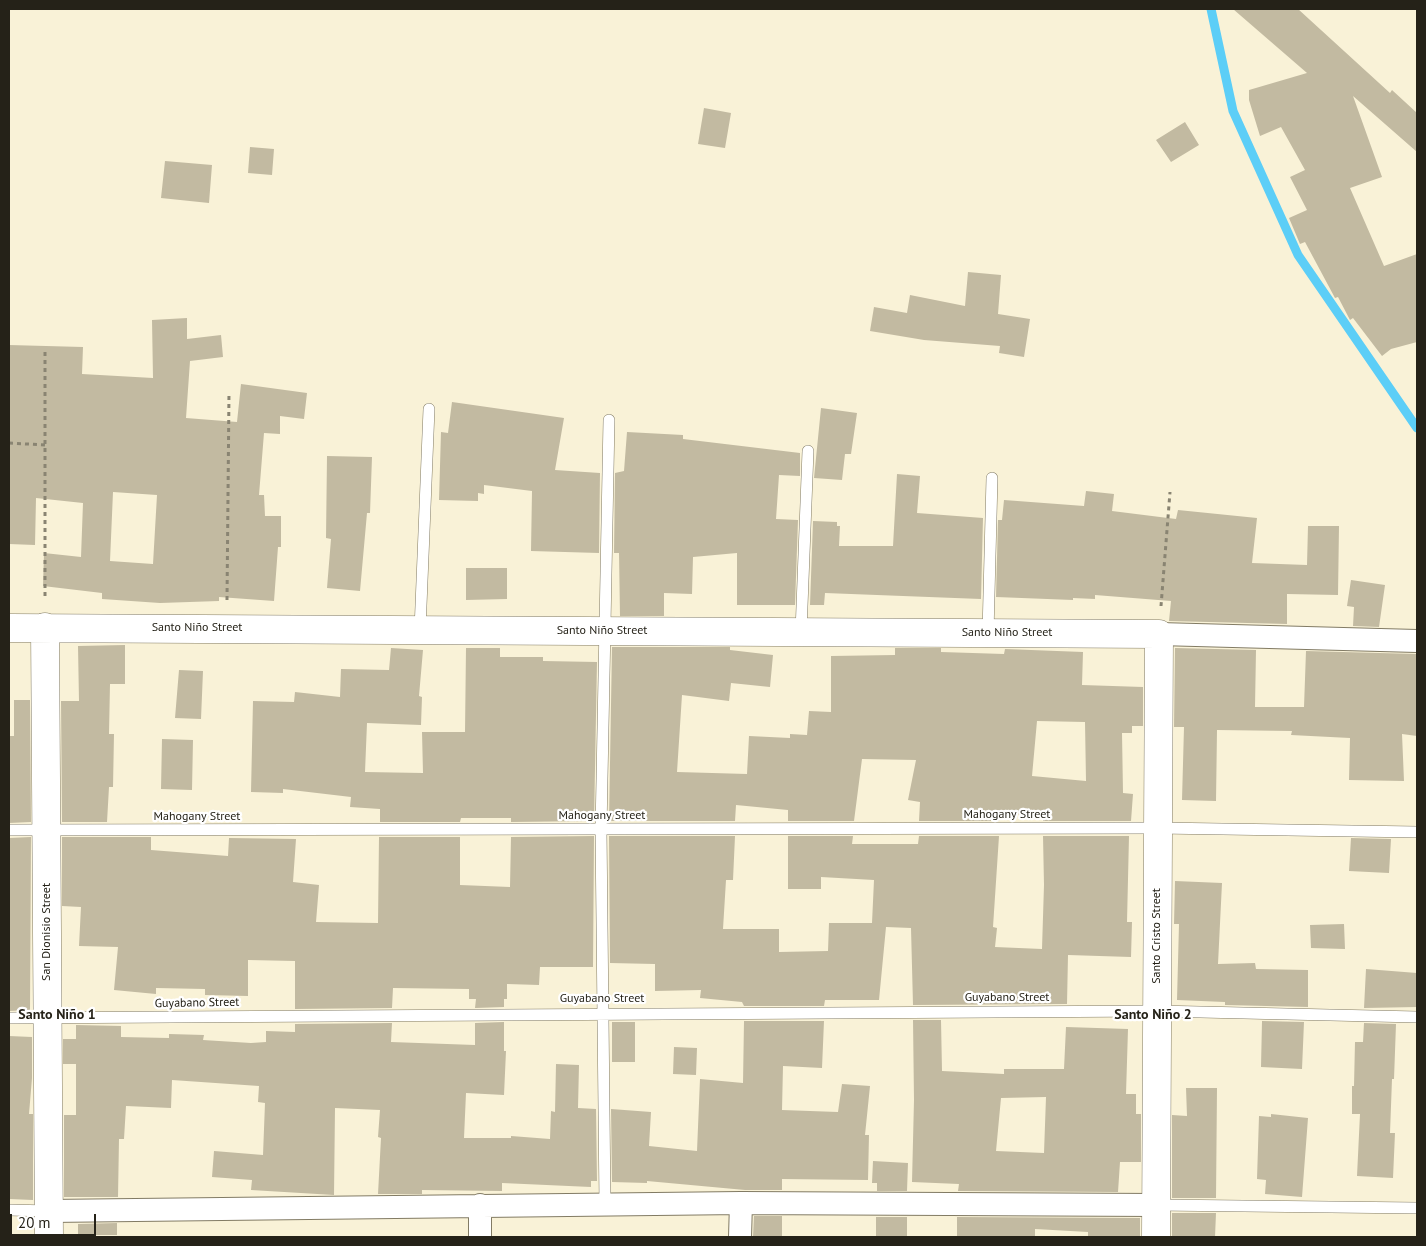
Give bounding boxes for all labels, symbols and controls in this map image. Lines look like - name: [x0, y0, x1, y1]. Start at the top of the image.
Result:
- street label: Santo Niño Street: [152, 621, 242, 635]
- street label: Santo Niño Street: [557, 624, 647, 638]
- street label: Santo Niño Street: [962, 626, 1052, 640]
- street label: Mahogany Street: [964, 808, 1050, 822]
- street label: Mahogany Street: [559, 809, 645, 823]
- street label: Mahogany Street: [154, 810, 240, 824]
- street label: San Dionisio Street: [40, 883, 54, 981]
- street label: Santo Cristo Street: [1150, 888, 1164, 984]
- street label: Guyabano Street: [965, 991, 1049, 1005]
- street label: Guyabano Street: [560, 992, 644, 1006]
- street label: Guyabano Street: [155, 995, 239, 1011]
- district label: Santo Niño 1: [18, 1007, 96, 1023]
- district label: Santo Niño 2: [1114, 1007, 1192, 1023]
- scale bar: [12, 1204, 99, 1236]
- text: 20 m: [18, 1213, 51, 1232]

